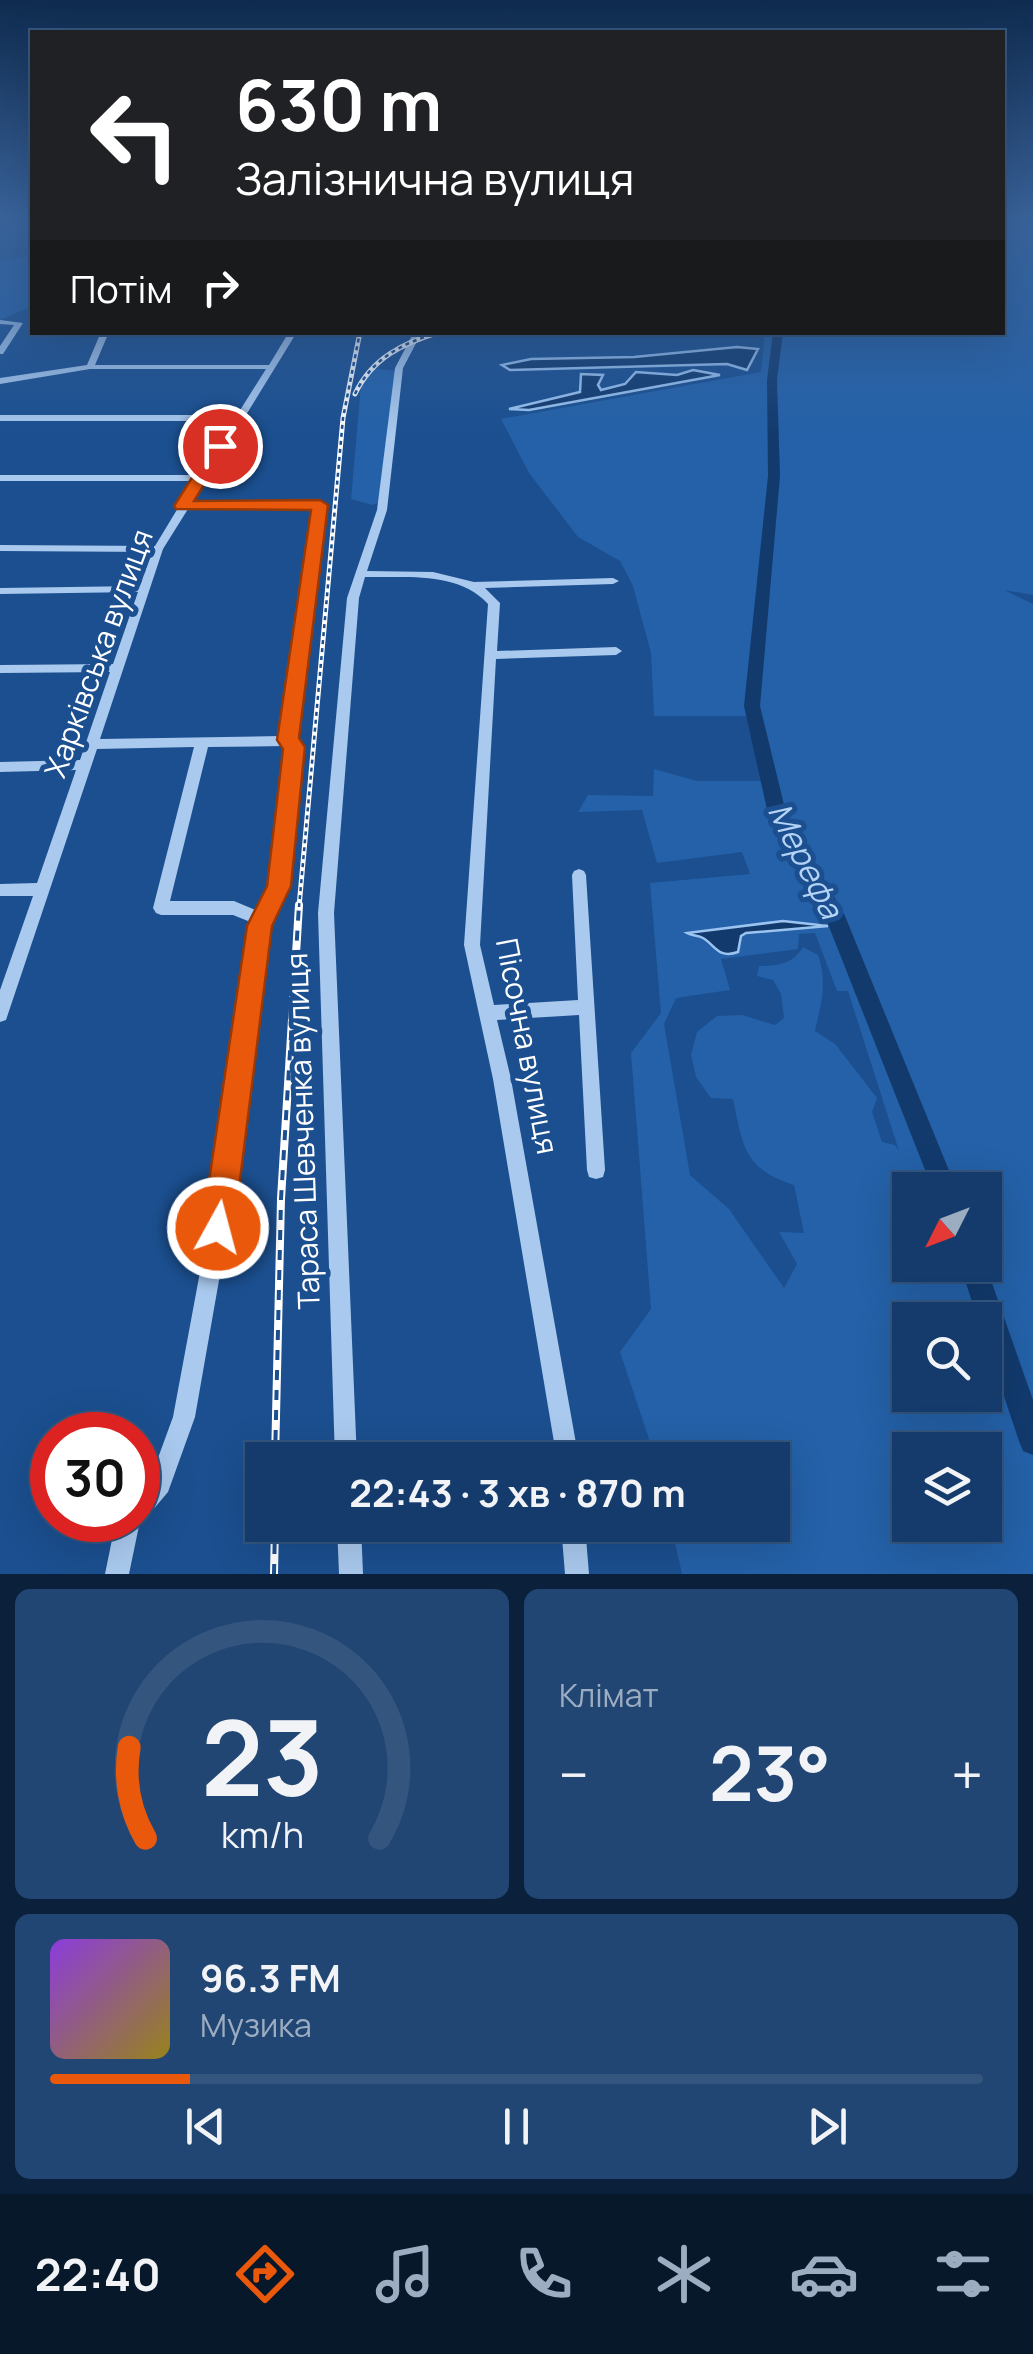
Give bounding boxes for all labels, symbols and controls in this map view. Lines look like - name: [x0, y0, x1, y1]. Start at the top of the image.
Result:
- text: 630 m: [235, 56, 442, 152]
- icon: left: [70, 70, 200, 200]
- text: Залізнична вулиця: [235, 147, 634, 209]
- icon: right: [193, 260, 248, 315]
- text: Потім: [70, 262, 173, 314]
- pin: [178, 404, 263, 489]
- icon: arrive: [193, 419, 248, 474]
- street label: Харківська вулиця: [34, 523, 162, 783]
- water label: Мерефа: [758, 795, 855, 927]
- street label: Пісочна вулиця: [487, 935, 569, 1157]
- street label: Тараса Шевченка вулиця: [275, 952, 329, 1310]
- north arrow: [892, 1172, 1002, 1282]
- map controls: [892, 1172, 1002, 1542]
- position arrow: [166, 1176, 270, 1280]
- button: search: [892, 1302, 1002, 1412]
- speed limit sign: 30: [30, 1412, 160, 1542]
- button: layers: [892, 1432, 1002, 1542]
- text: 22:43 · 3 хв · 870 m: [349, 1466, 686, 1518]
- text: Клімат: [559, 1673, 659, 1717]
- text: 23: [201, 1685, 323, 1827]
- text: 23°: [709, 1721, 831, 1824]
- text: −: [559, 1736, 589, 1812]
- text: +: [951, 1736, 983, 1812]
- text: km/h: [220, 1810, 304, 1859]
- text: 96.3 FM: [200, 1951, 341, 2003]
- text: Музика: [200, 2003, 312, 2047]
- icon: previous: [178, 2099, 233, 2154]
- icon: pause: [489, 2099, 544, 2154]
- icon: next: [800, 2099, 855, 2154]
- icon: directions: [230, 2239, 300, 2309]
- icon: music: [370, 2239, 440, 2309]
- icon: phone: [509, 2239, 579, 2309]
- icon: climate: [649, 2239, 719, 2309]
- icon: car: [789, 2239, 859, 2309]
- icon: filters: [928, 2239, 998, 2309]
- text: 22:40: [35, 2243, 161, 2305]

